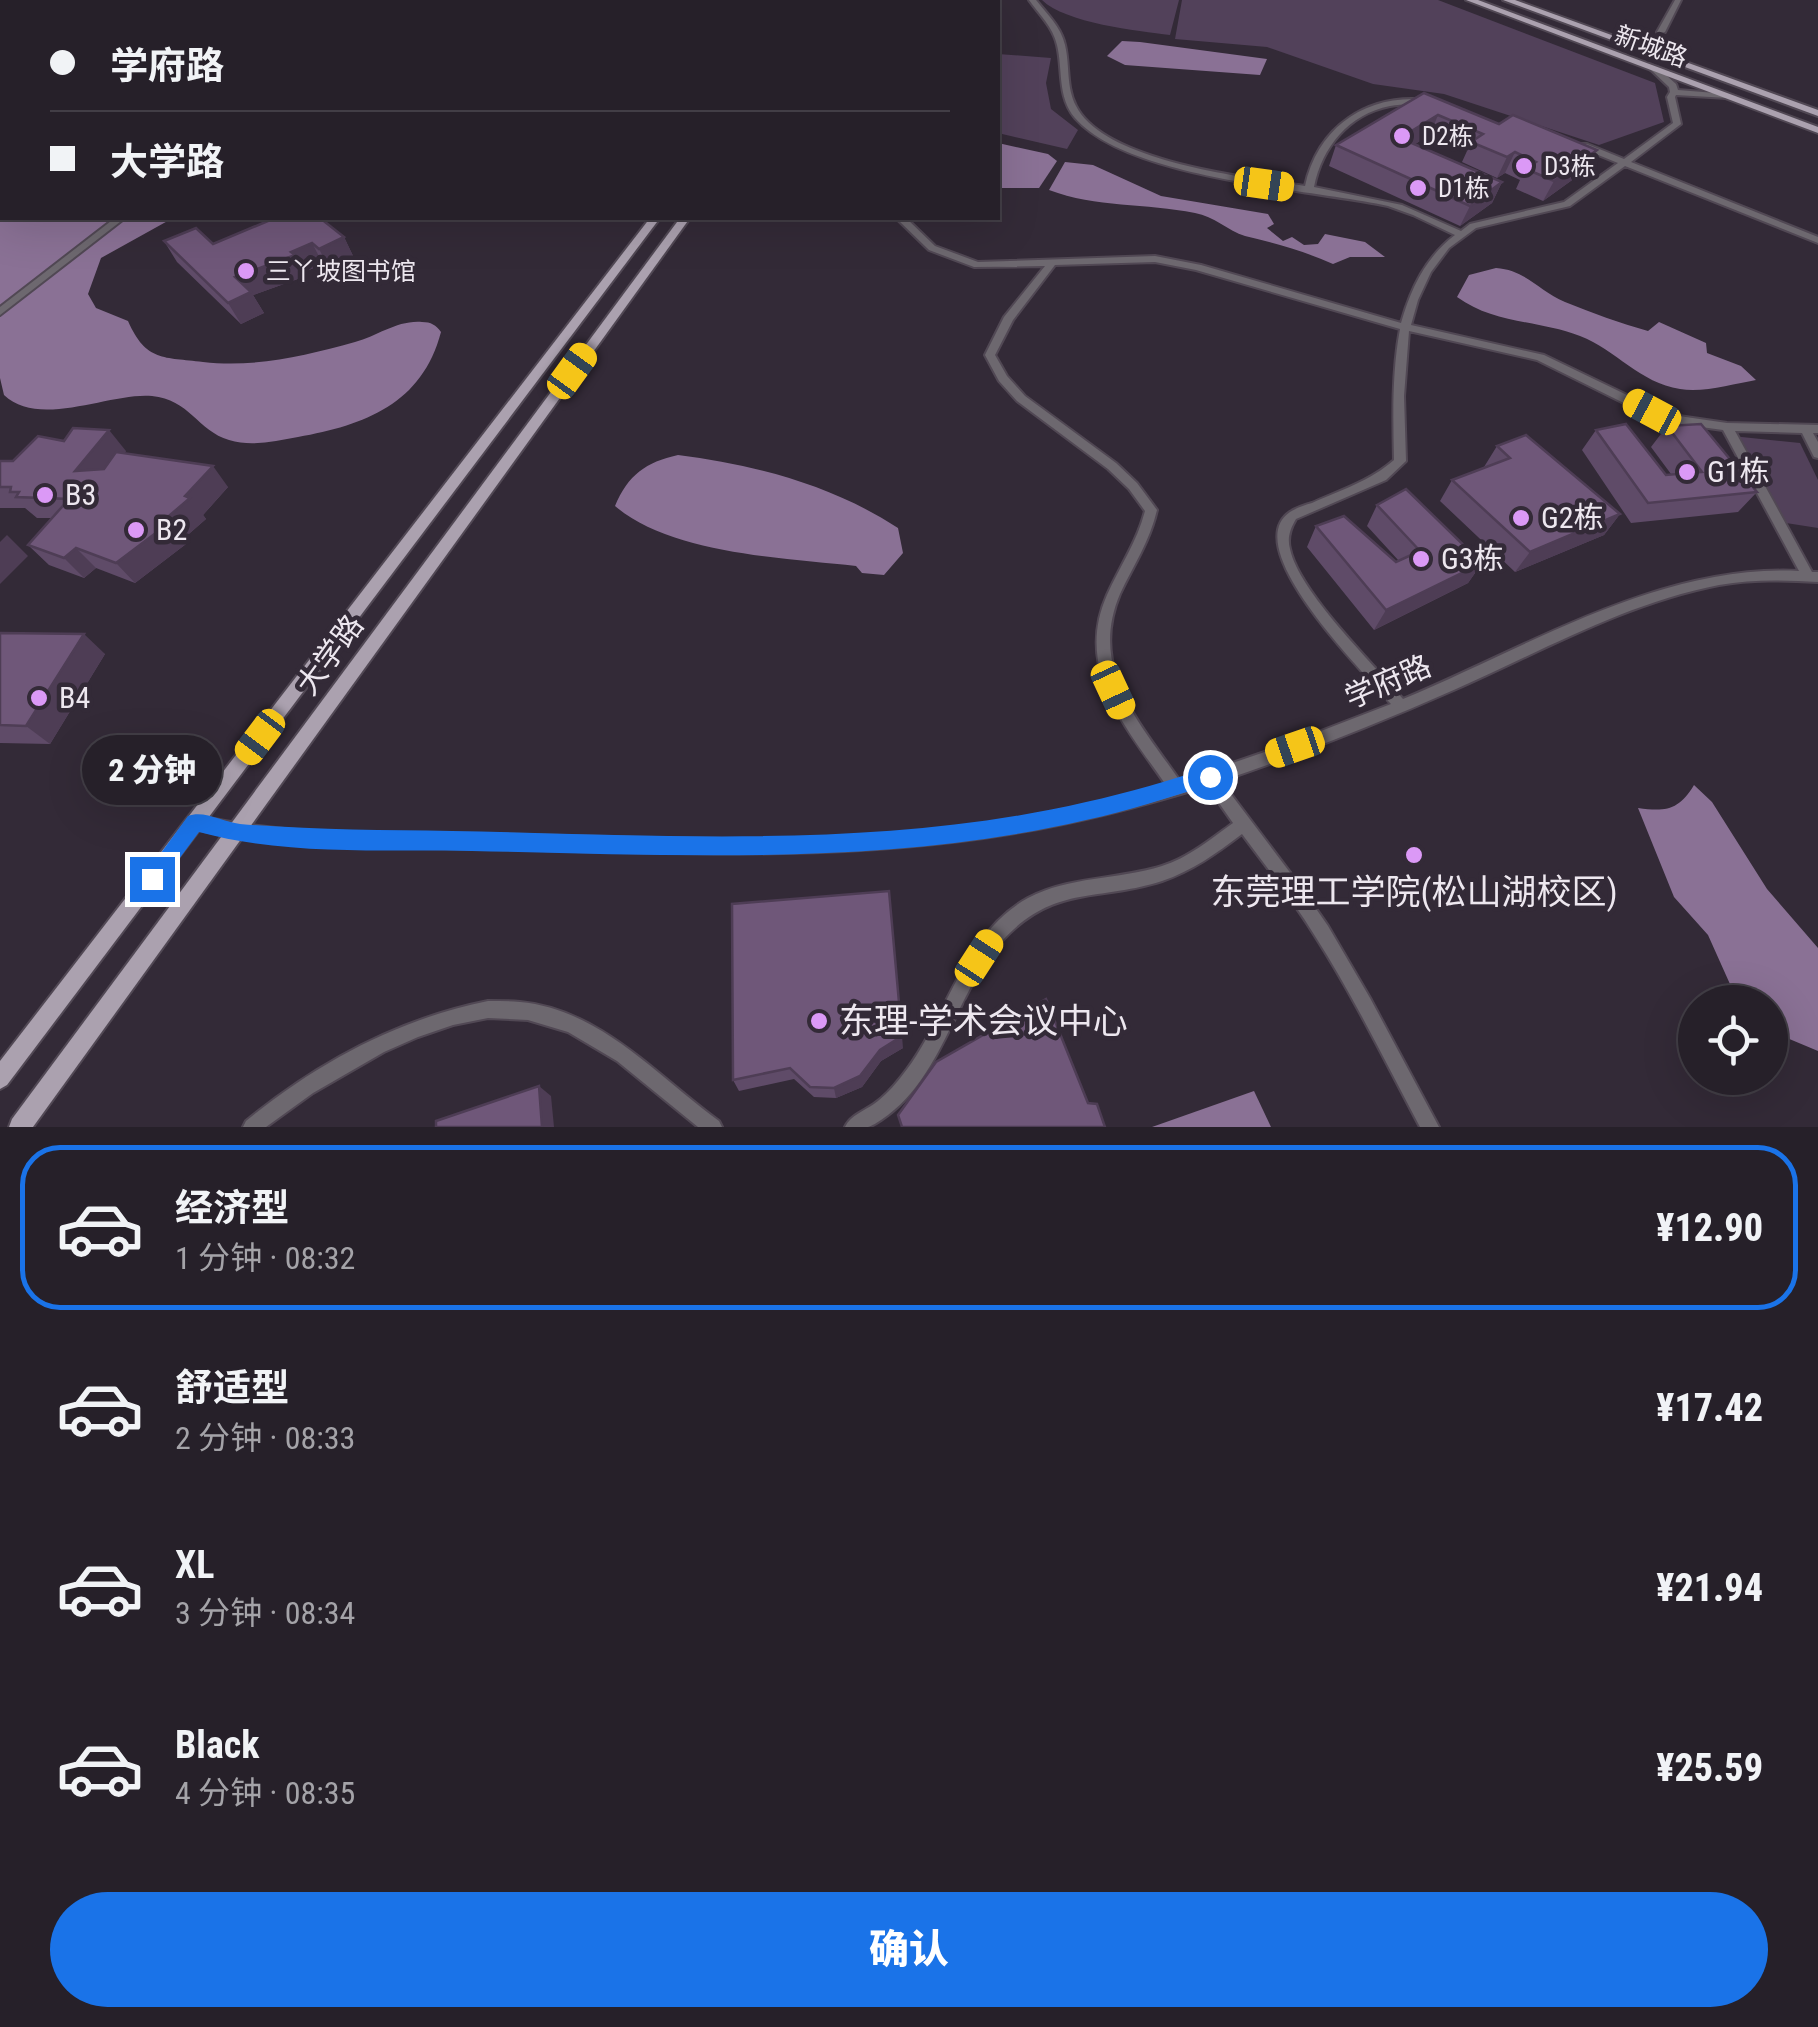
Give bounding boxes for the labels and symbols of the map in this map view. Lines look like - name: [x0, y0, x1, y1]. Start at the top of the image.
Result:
- street label: 新城路: [1611, 20, 1691, 73]
- place label: D2栋: [1422, 122, 1474, 151]
- marker: D2栋: [1391, 125, 1413, 147]
- place label: D3栋: [1544, 152, 1596, 181]
- marker: D3栋: [1513, 155, 1535, 177]
- car: [1232, 165, 1296, 203]
- place label: D1栋: [1438, 174, 1490, 203]
- marker: D1栋: [1407, 177, 1429, 199]
- place label: 三丫坡图书馆: [266, 257, 416, 286]
- marker: 三丫坡图书馆: [235, 260, 257, 282]
- car: [542, 338, 602, 404]
- car: [1618, 385, 1686, 439]
- place label: G1栋: [1707, 454, 1770, 489]
- marker: G1栋: [1676, 461, 1698, 483]
- place label: B3: [65, 477, 96, 512]
- marker: B3: [34, 484, 56, 506]
- place label: G2栋: [1541, 500, 1604, 535]
- marker: G2栋: [1510, 507, 1532, 529]
- place label: B2: [156, 512, 187, 547]
- marker: B2: [125, 519, 147, 541]
- place label: G3栋: [1441, 541, 1504, 576]
- marker: G3栋: [1410, 548, 1432, 570]
- street label: 大学路: [289, 608, 370, 701]
- street label: 学府路: [1340, 648, 1436, 715]
- car: [1087, 656, 1139, 724]
- place label: B4: [59, 680, 90, 715]
- marker: B4: [28, 687, 50, 709]
- car: [230, 704, 290, 770]
- car: [1262, 723, 1328, 771]
- callout: 2 分钟: [82, 734, 222, 804]
- route start: [1188, 755, 1233, 800]
- marker: 东莞理工学院(松山湖校区): [1403, 844, 1425, 866]
- route end: [130, 857, 175, 902]
- place label: 东莞理工学院(松山湖校区): [1210, 872, 1618, 913]
- car: [950, 925, 1008, 991]
- place label: 东理-学术会议中心: [839, 1001, 1128, 1042]
- marker: 东理-学术会议中心: [808, 1010, 830, 1032]

